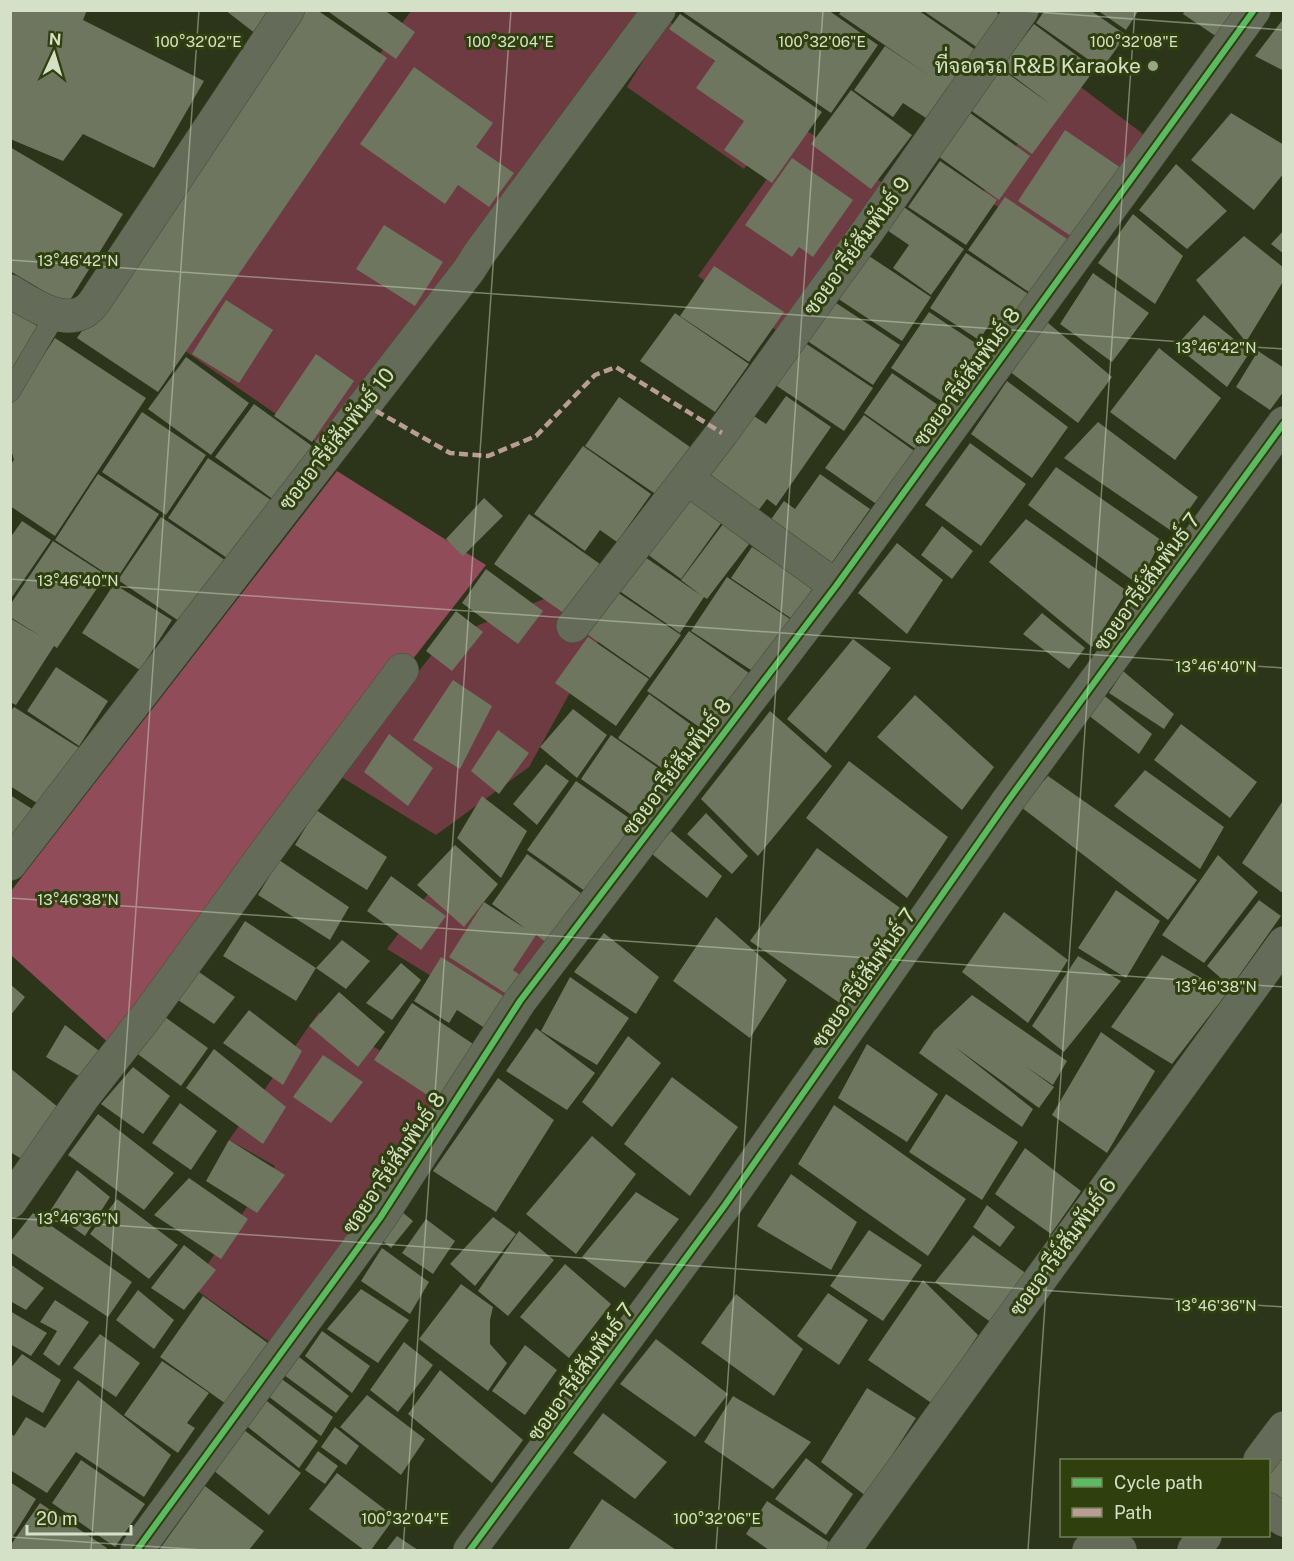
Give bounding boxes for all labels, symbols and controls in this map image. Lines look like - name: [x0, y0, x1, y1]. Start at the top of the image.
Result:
- north arrow: [24, 24, 84, 84]
- text: N: [48, 30, 62, 49]
- text: 100°32'02"E: [154, 33, 242, 50]
- text: 100°32'04"E: [466, 33, 554, 50]
- text: 100°32'06"E: [778, 33, 866, 50]
- text: 100°32'08"E: [1090, 33, 1178, 50]
- place label: ที่จอดรถ R&B Karaoke: [935, 46, 1141, 78]
- marker: ที่จอดรถ R&B Karaoke: [1146, 59, 1160, 73]
- street label: ซอยอารีย์สัมพันธ์ 9: [797, 171, 915, 320]
- text: 13°46'42"N: [37, 252, 119, 269]
- street label: ซอยอารีย์สัมพันธ์ 8: [907, 302, 1025, 451]
- text: 13°46'42"N: [1175, 339, 1257, 356]
- street label: ซอยอารีย์สัมพันธ์ 10: [273, 362, 400, 515]
- street label: ซอยอารีย์สัมพันธ์ 7: [1087, 507, 1205, 656]
- text: 13°46'40"N: [37, 572, 119, 589]
- text: 13°46'40"N: [1175, 658, 1257, 675]
- street label: ซอยอารีย์สัมพันธ์ 8: [616, 692, 736, 840]
- text: 13°46'38"N: [37, 891, 119, 908]
- street label: ซอยอารีย์สัมพันธ์ 7: [805, 903, 921, 1052]
- text: 13°46'38"N: [1175, 978, 1257, 995]
- street label: ซอยอารีย์สัมพันธ์ 8: [336, 1087, 450, 1238]
- street label: ซอยอารีย์สัมพันธ์ 6: [1003, 1172, 1121, 1321]
- text: 13°46'36"N: [37, 1210, 119, 1227]
- street label: ซอยอารีย์สัมพันธ์ 7: [521, 1297, 639, 1446]
- text: 13°46'36"N: [1175, 1297, 1257, 1314]
- legend: [1060, 1459, 1270, 1537]
- text: Cycle path: [1114, 1472, 1203, 1493]
- scale bar: [27, 1498, 130, 1536]
- text: Path: [1114, 1502, 1152, 1523]
- text: 20 m: [36, 1508, 78, 1529]
- text: 100°32'04"E: [361, 1510, 449, 1527]
- text: 100°32'06"E: [673, 1510, 761, 1527]

